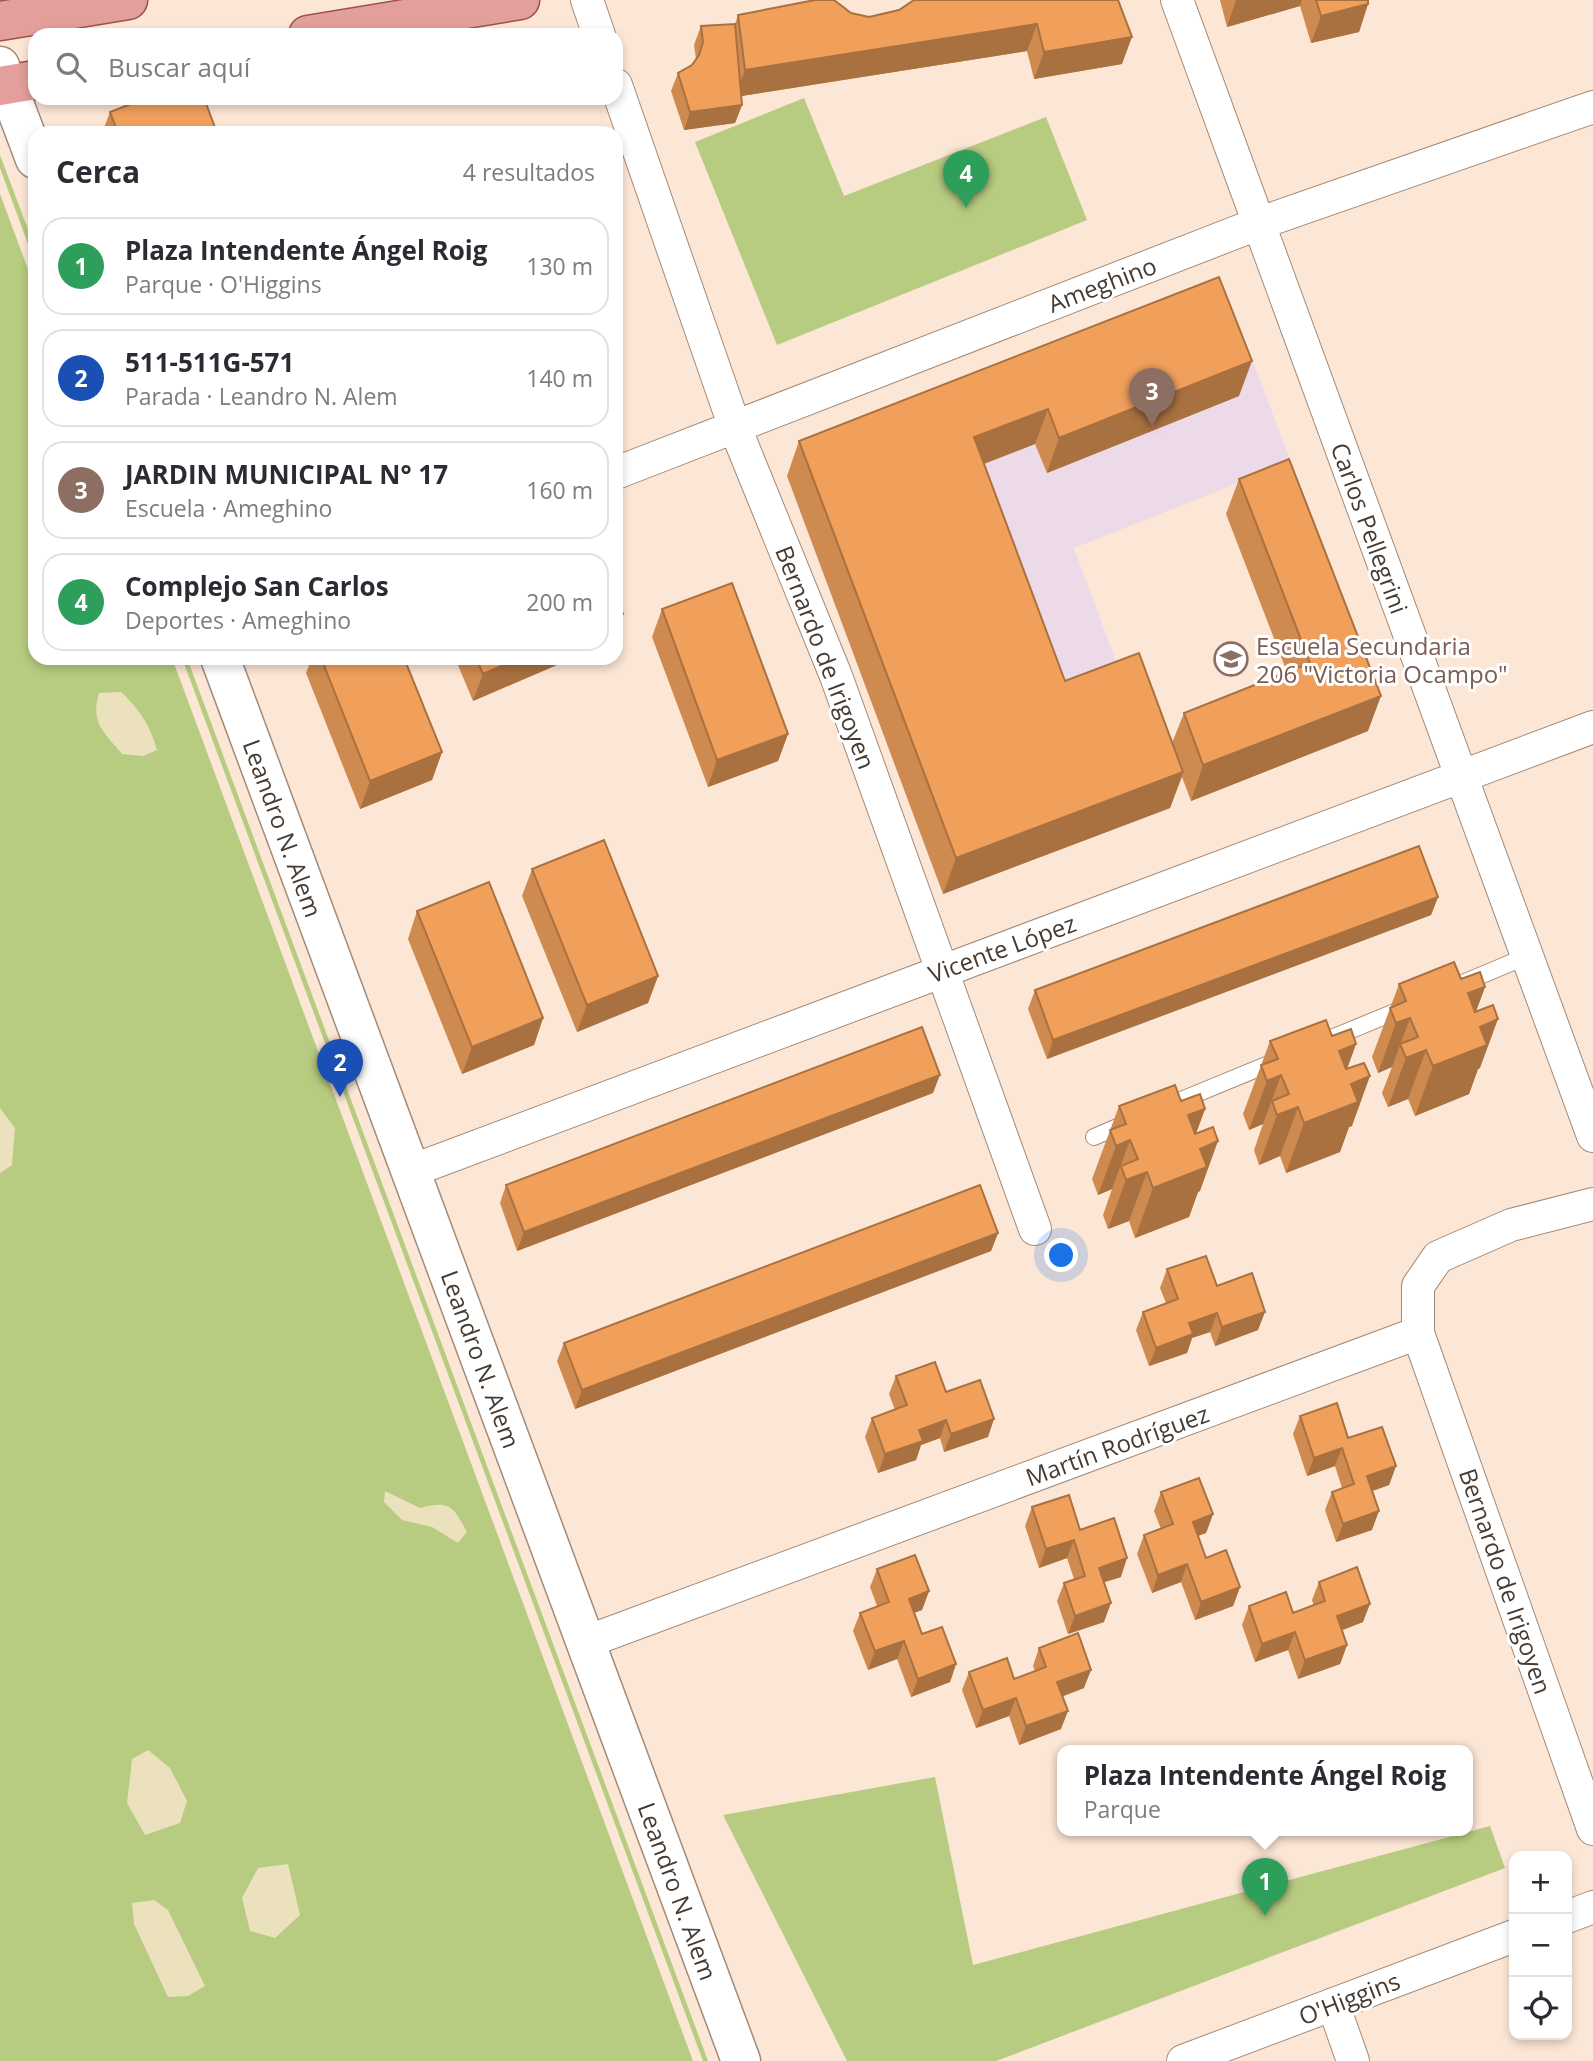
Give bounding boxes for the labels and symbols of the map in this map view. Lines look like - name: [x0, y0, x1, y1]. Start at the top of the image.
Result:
- pin: 4: [943, 150, 989, 208]
- street label: Ameghino: [1043, 248, 1161, 320]
- pin: 3: [1129, 368, 1175, 426]
- street label: Carlos Pellegrini: [1324, 438, 1416, 618]
- street label: Bernardo de Irigoyen: [768, 541, 884, 773]
- place label: Escuela Secundaria 206 "Victoria Ocampo": [1256, 629, 1508, 690]
- school or university icon: Escuela Secundaria 206 "Victoria Ocampo": [1212, 640, 1250, 678]
- street label: Leandro N. Alem: [236, 735, 330, 921]
- street label: Vicente López: [924, 906, 1080, 990]
- pin: 2: [317, 1039, 363, 1097]
- your location: [1044, 1238, 1078, 1272]
- street label: Leandro N. Alem: [434, 1266, 528, 1452]
- street label: Martín Rodríguez: [1021, 1397, 1213, 1493]
- street label: Bernardo de Irigoyen: [1452, 1464, 1560, 1698]
- street label: Leandro N. Alem: [631, 1798, 725, 1984]
- pin: 1: [1242, 1858, 1288, 1916]
- street label: O'Higgins: [1294, 1964, 1404, 2032]

